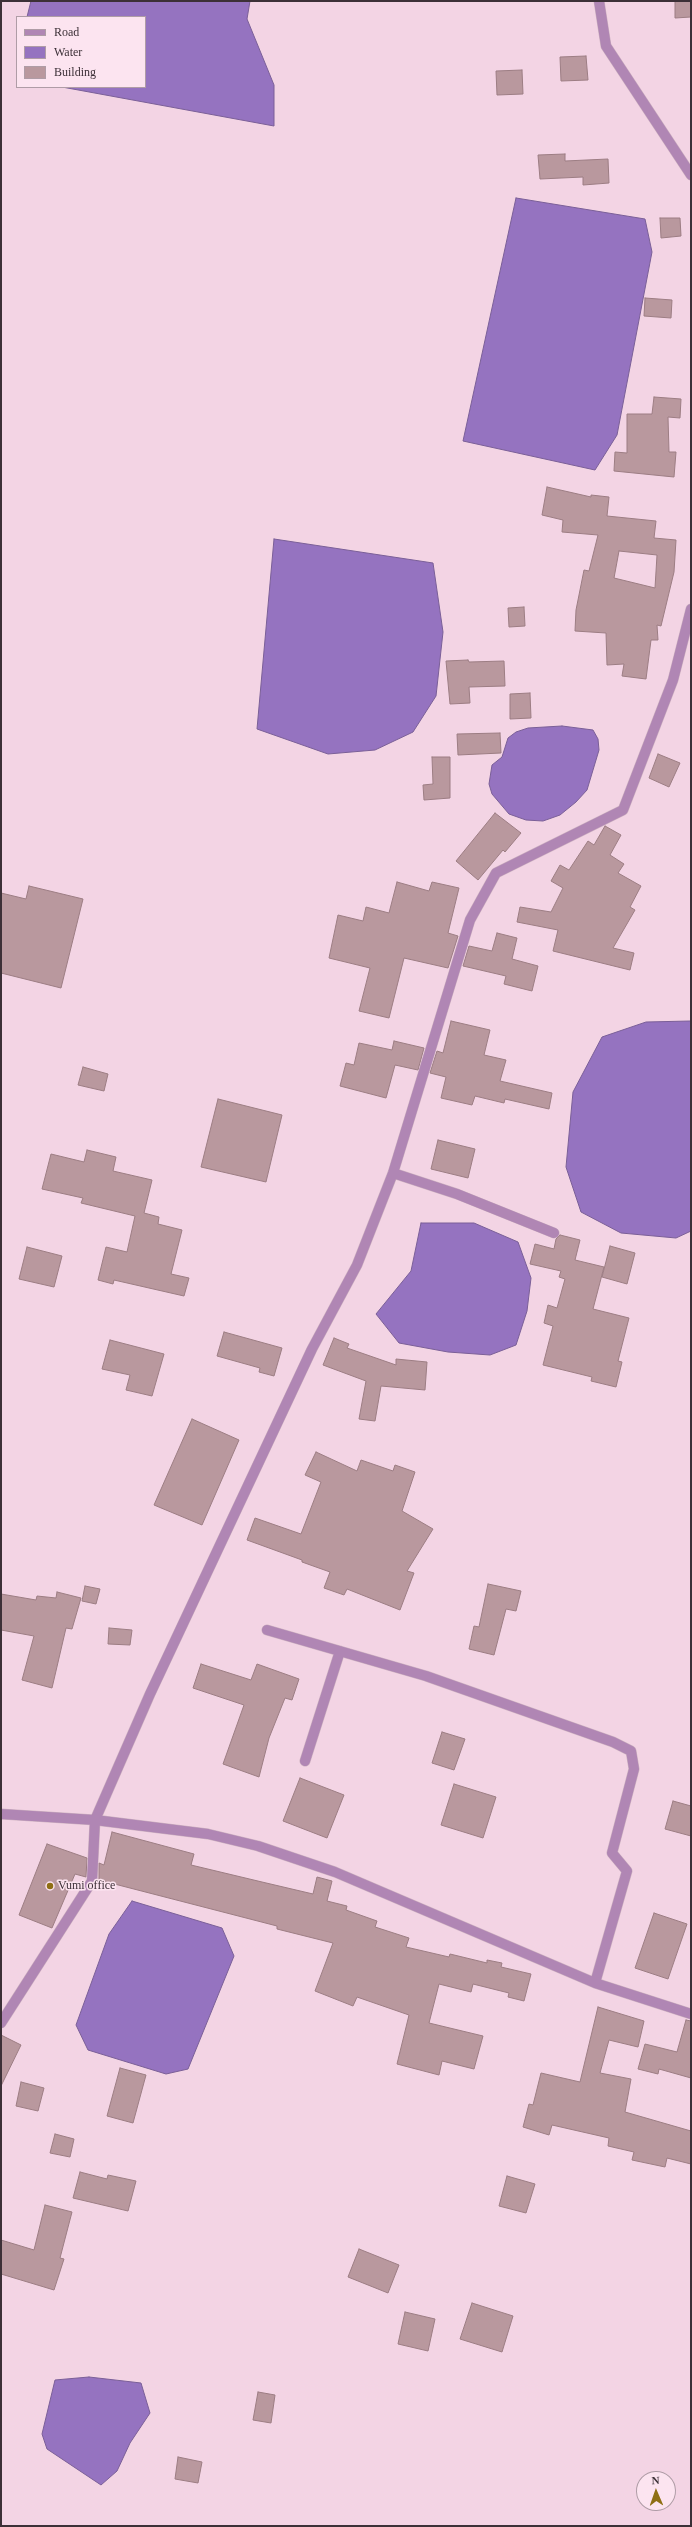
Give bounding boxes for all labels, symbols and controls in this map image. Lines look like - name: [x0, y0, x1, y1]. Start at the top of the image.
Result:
- legend: [16, 16, 146, 88]
- text: Road: [54, 25, 79, 39]
- text: Water: [54, 45, 82, 59]
- text: Building: [54, 65, 96, 79]
- place label: Vumi office: [58, 1879, 115, 1893]
- marker: Vumi office: [45, 1881, 55, 1891]
- north arrow: [636, 2471, 676, 2511]
- text: N: [651, 2474, 660, 2486]

